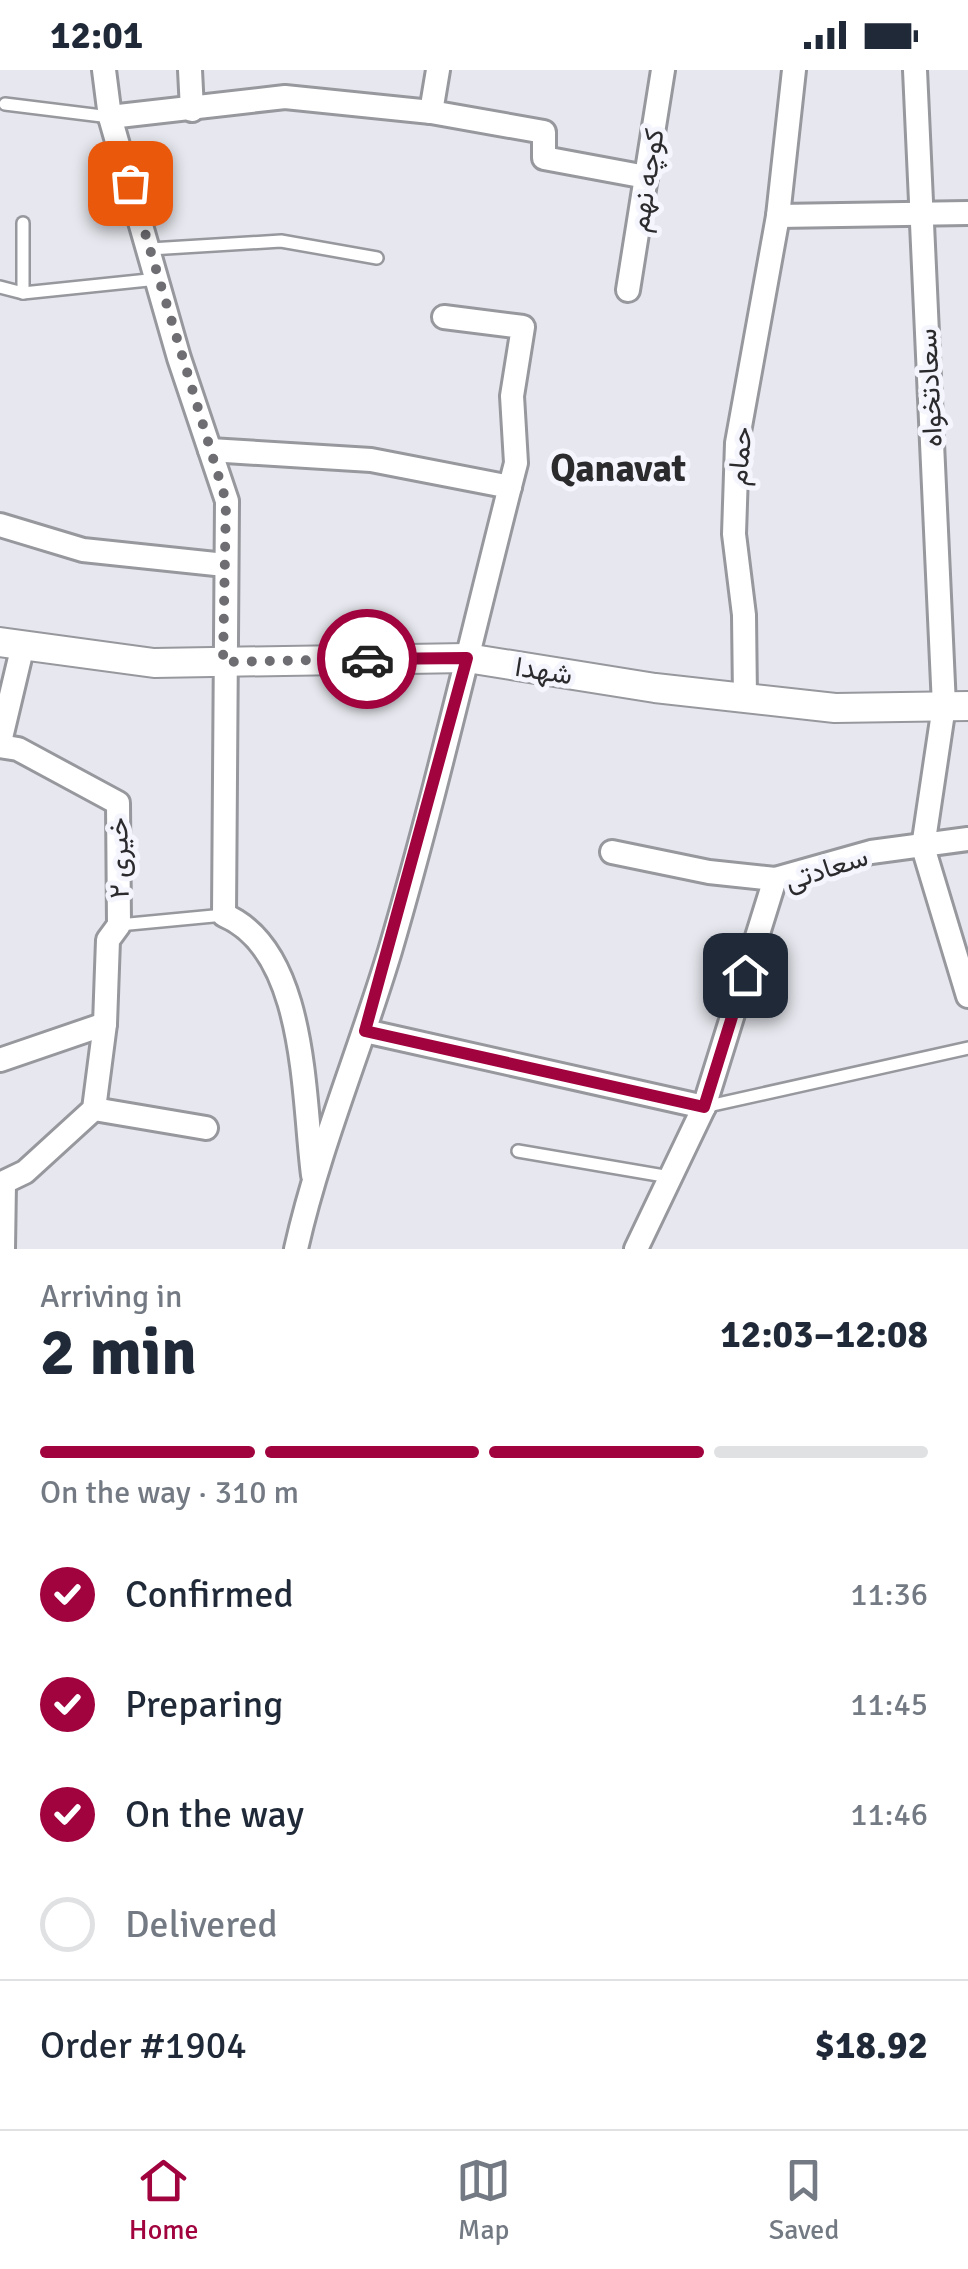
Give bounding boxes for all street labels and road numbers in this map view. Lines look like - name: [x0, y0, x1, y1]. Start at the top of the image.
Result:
- street label: کوچه نهم: [622, 126, 673, 234]
- street label: سعادتخواه: [910, 328, 950, 448]
- street label: حمام: [720, 425, 760, 487]
- street label: شهدا: [513, 650, 575, 692]
- street label: خیری ۲: [101, 817, 137, 899]
- street label: سعادتی: [780, 840, 872, 898]

